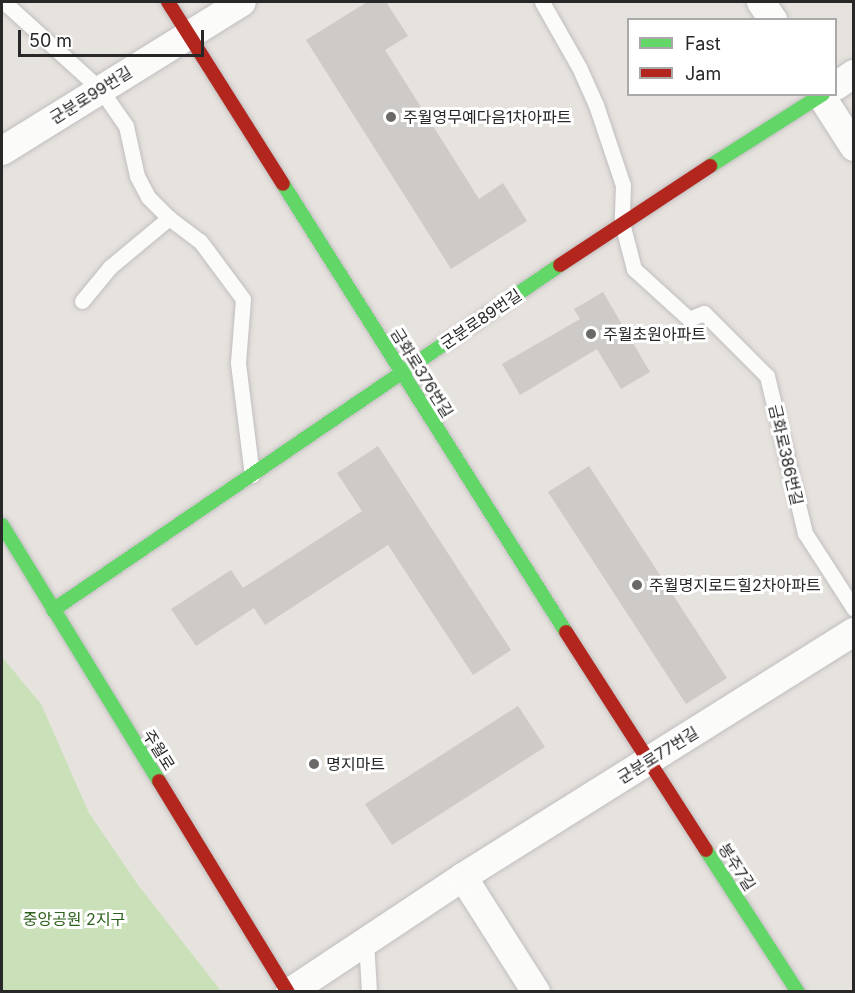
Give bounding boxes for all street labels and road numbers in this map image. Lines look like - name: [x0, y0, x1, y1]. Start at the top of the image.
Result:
- street label: 군분로99번길: [46, 62, 136, 128]
- street label: 군분로89번길: [437, 285, 525, 353]
- street label: 금화로376번길: [387, 325, 457, 421]
- street label: 금화로386번길: [765, 403, 807, 507]
- street label: 군분로77번길: [614, 722, 702, 788]
- street label: 주월로: [139, 726, 179, 774]
- street label: 봉주7길: [714, 839, 760, 895]

